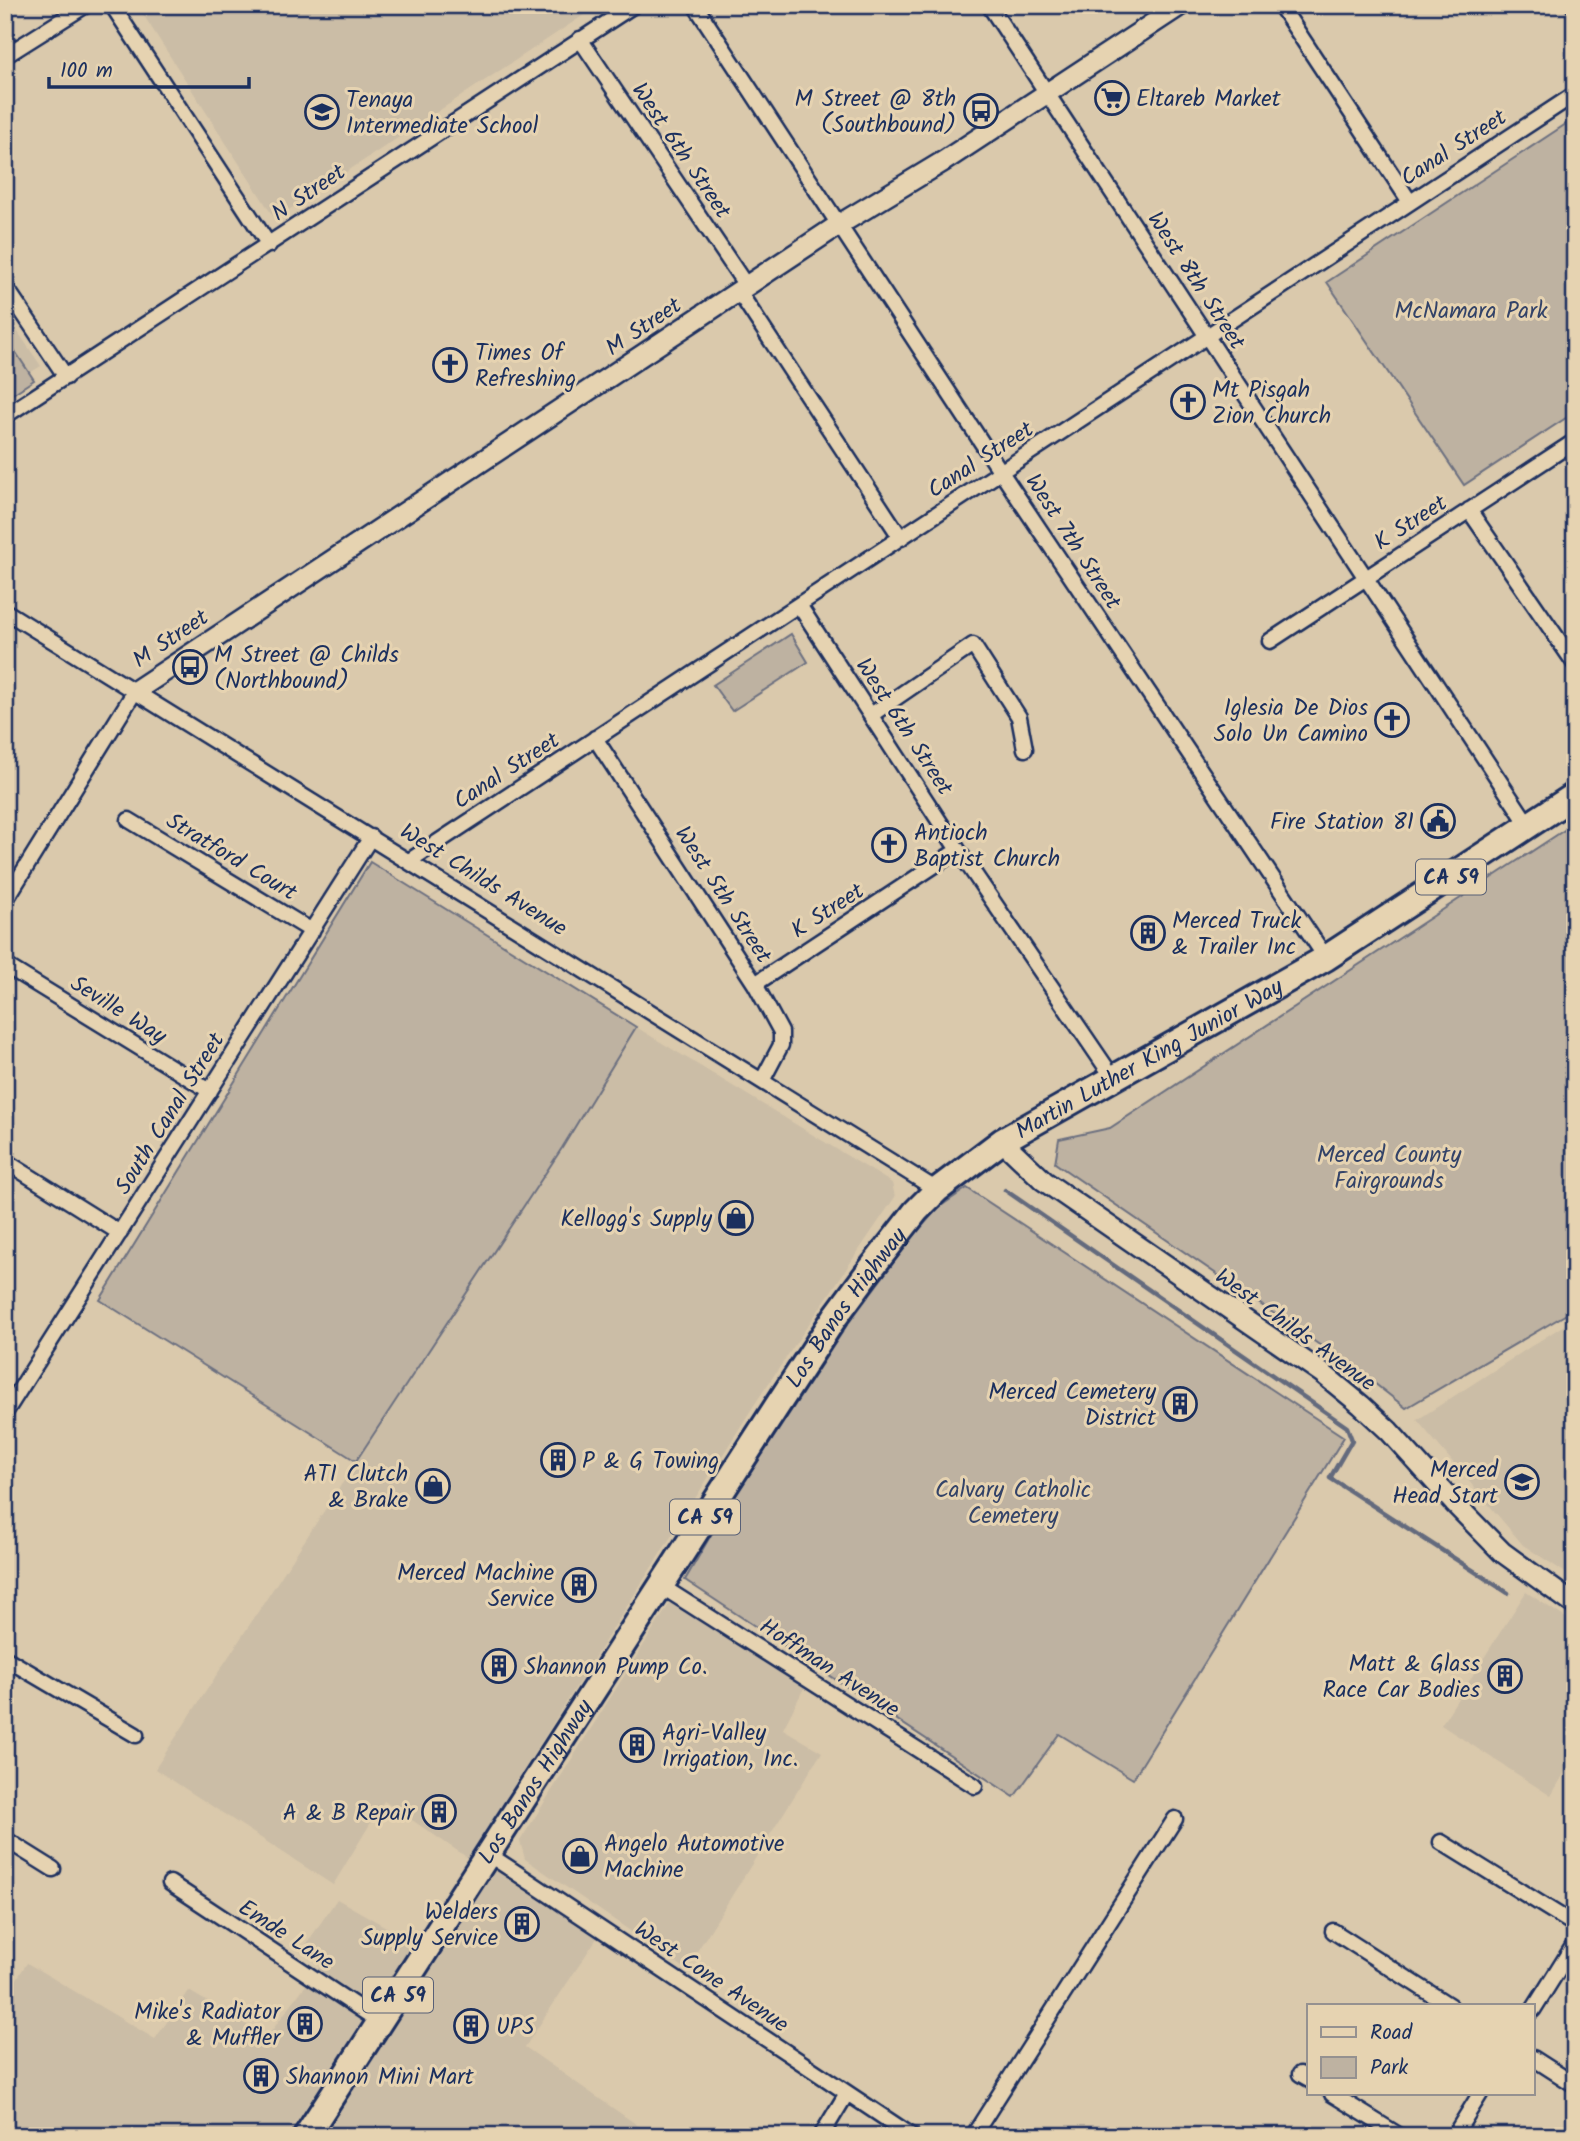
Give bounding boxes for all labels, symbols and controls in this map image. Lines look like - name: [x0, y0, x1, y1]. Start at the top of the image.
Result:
- scale bar: [49, 46, 248, 90]
- text: 100 m: [60, 55, 113, 88]
- street label: West 6th Street: [621, 76, 740, 228]
- supermarket icon: Eltareb Market: [1093, 79, 1131, 117]
- place label: M Street @ 8th (Southbound): [795, 82, 956, 144]
- place label: Eltareb Market: [1136, 82, 1282, 118]
- place label: Tenaya Intermediate School: [346, 83, 539, 145]
- bus stop icon: M Street @ 8th (Southbound): [962, 92, 1000, 130]
- school or university icon: Tenaya Intermediate School: [303, 93, 341, 131]
- street label: Canal Street: [1394, 100, 1515, 197]
- street label: N Street: [265, 155, 355, 232]
- street label: West 8th Street: [1137, 205, 1254, 358]
- street label: M Street: [599, 288, 691, 367]
- park label: McNamara Park: [1394, 294, 1548, 330]
- place label: Times Of Refreshing: [475, 336, 576, 398]
- church icon: Times Of Refreshing: [431, 346, 469, 384]
- place label: Mt Pisgah Zion Church: [1212, 373, 1331, 435]
- church icon: Mt Pisgah Zion Church: [1169, 383, 1207, 421]
- street label: Canal Street: [921, 412, 1042, 509]
- street label: West 7th Street: [1015, 467, 1130, 618]
- street label: K Street: [1367, 486, 1456, 561]
- street label: M Street: [126, 600, 218, 679]
- place label: M Street @ Childs (Northbound): [214, 638, 399, 700]
- bus stop icon: M Street @ Childs (Northbound): [171, 648, 209, 686]
- street label: West 6th Street: [845, 651, 962, 804]
- place label: Iglesia De Dios Solo Un Camino: [1214, 691, 1368, 753]
- church icon: Iglesia De Dios Solo Un Camino: [1373, 701, 1411, 739]
- street label: Canal Street: [447, 723, 568, 820]
- public building icon: Fire Station 81: [1419, 802, 1457, 840]
- street label: Stratford Court: [158, 804, 304, 912]
- place label: Fire Station 81: [1270, 805, 1414, 841]
- street label: West Childs Avenue: [392, 815, 574, 947]
- place label: Antioch Baptist Church: [914, 816, 1060, 878]
- street label: West 5th Street: [664, 819, 781, 972]
- church icon: Antioch Baptist Church: [870, 826, 908, 864]
- road number: CA 59: [1416, 860, 1486, 894]
- street label: K Street: [784, 874, 873, 949]
- place label: Merced Truck & Trailer Inc: [1172, 904, 1302, 966]
- building icon: Merced Truck & Trailer Inc: [1129, 914, 1167, 952]
- street label: Seville Way: [63, 967, 174, 1055]
- street label: Martin Luther King Junior Way: [1009, 970, 1290, 1150]
- street label: South Canal Street: [106, 1025, 236, 1202]
- park label: Merced County Fairgrounds: [1317, 1138, 1462, 1200]
- shop icon: Kellogg's Supply: [717, 1199, 755, 1237]
- place label: Kellogg's Supply: [560, 1202, 712, 1238]
- street label: Los Banos Highway: [777, 1220, 917, 1396]
- street label: West Childs Avenue: [1207, 1260, 1383, 1402]
- place label: Merced Cemetery District: [988, 1375, 1157, 1437]
- building icon: Merced Cemetery District: [1161, 1385, 1199, 1423]
- building icon: P & G Towing: [539, 1441, 577, 1479]
- place label: P & G Towing: [582, 1444, 719, 1480]
- place label: Merced Head Start: [1392, 1453, 1499, 1515]
- place label: ATI Clutch & Brake: [303, 1457, 408, 1519]
- school or university icon: Merced Head Start: [1503, 1463, 1541, 1501]
- shop icon: ATI Clutch & Brake: [414, 1467, 452, 1505]
- park label: Calvary Catholic Cemetery: [935, 1473, 1091, 1535]
- road number: CA 59: [670, 1500, 740, 1534]
- place label: Merced Machine Service: [397, 1556, 554, 1618]
- building icon: Merced Machine Service: [560, 1566, 598, 1604]
- street label: Hoffman Avenue: [751, 1610, 906, 1728]
- building icon: Shannon Pump Co.: [480, 1647, 518, 1685]
- place label: Matt & Glass Race Car Bodies: [1322, 1647, 1480, 1709]
- place label: Shannon Pump Co.: [524, 1650, 707, 1686]
- building icon: Matt & Glass Race Car Bodies: [1486, 1657, 1524, 1695]
- street label: Los Banos Highway: [470, 1693, 603, 1872]
- place label: Agri-Valley Irrigation, Inc.: [662, 1716, 798, 1778]
- building icon: Agri-Valley Irrigation, Inc.: [618, 1726, 656, 1764]
- building icon: A & B Repair: [420, 1793, 458, 1831]
- place label: A & B Repair: [283, 1796, 415, 1832]
- place label: Angelo Automotive Machine: [604, 1827, 784, 1889]
- shop icon: Angelo Automotive Machine: [561, 1837, 599, 1875]
- street label: Emde Lane: [230, 1891, 341, 1980]
- place label: Welders Supply Service: [361, 1895, 498, 1957]
- building icon: Welders Supply Service: [503, 1905, 541, 1943]
- street label: West Cone Avenue: [626, 1912, 796, 2043]
- road number: CA 59: [363, 1978, 433, 2012]
- place label: Mike's Radiator & Muffler: [134, 1995, 281, 2057]
- legend: [1307, 2004, 1534, 2096]
- building icon: Mike's Radiator & Muffler: [286, 2005, 324, 2043]
- building icon: UPS: [452, 2007, 490, 2045]
- place label: UPS: [496, 2010, 534, 2046]
- text: Road: [1370, 2017, 1413, 2050]
- text: Park: [1370, 2052, 1408, 2085]
- building icon: Shannon Mini Mart: [242, 2057, 280, 2095]
- place label: Shannon Mini Mart: [286, 2060, 475, 2096]

